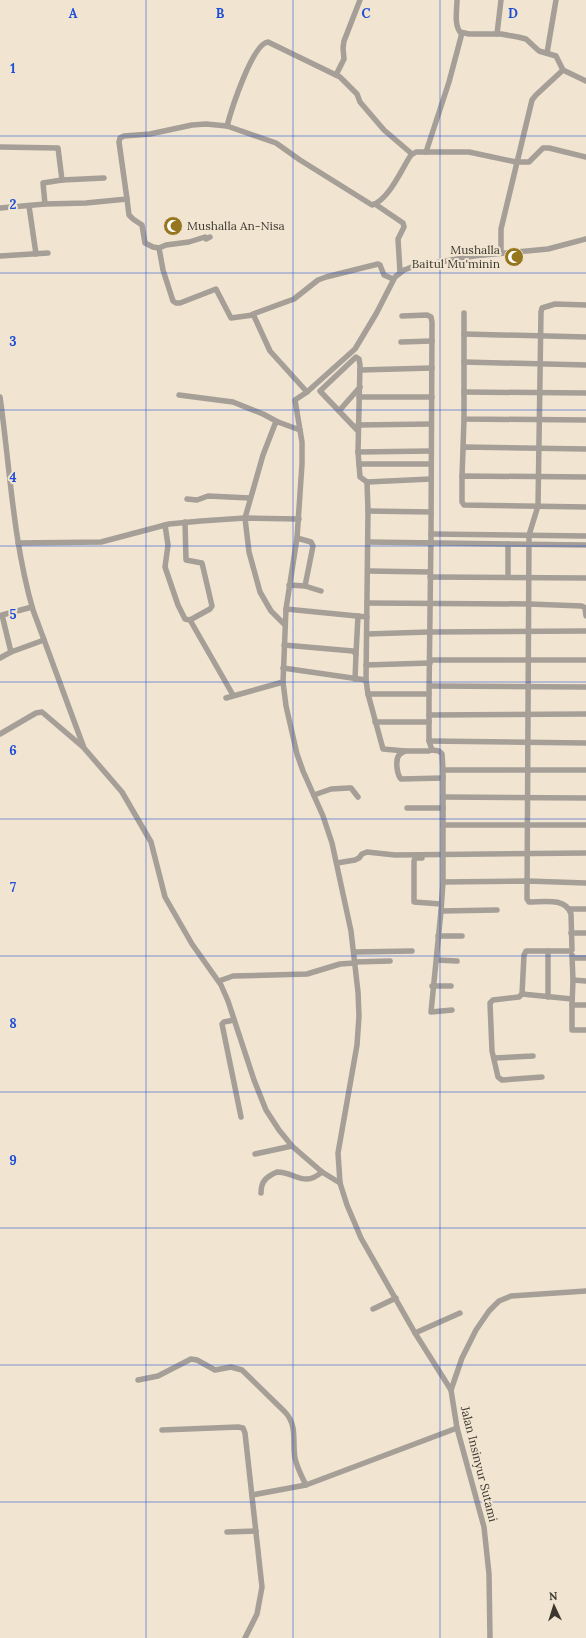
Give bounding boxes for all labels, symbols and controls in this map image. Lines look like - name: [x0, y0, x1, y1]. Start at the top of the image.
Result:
- text: A: [69, 5, 78, 22]
- text: B: [216, 5, 225, 22]
- text: C: [362, 5, 371, 22]
- text: D: [508, 5, 518, 22]
- text: 1: [10, 60, 16, 77]
- text: 2: [10, 196, 17, 213]
- mosque icon: Mushalla An-Nisa: [162, 215, 184, 237]
- place label: Mushalla An-Nisa: [187, 218, 285, 233]
- place label: Mushalla Baitul Mu'minin: [412, 242, 500, 271]
- mosque icon: Mushalla Baitul Mu'minin: [503, 246, 525, 268]
- text: 3: [9, 333, 17, 350]
- text: 4: [9, 469, 17, 486]
- text: 5: [9, 606, 17, 623]
- text: 6: [9, 742, 17, 759]
- text: 7: [10, 879, 16, 896]
- text: 8: [9, 1015, 17, 1032]
- text: 9: [9, 1152, 17, 1169]
- street label: Jalan Insinyur Sutami: [458, 1404, 501, 1523]
- north arrow: [534, 1586, 574, 1626]
- text: N: [549, 1589, 559, 1603]

